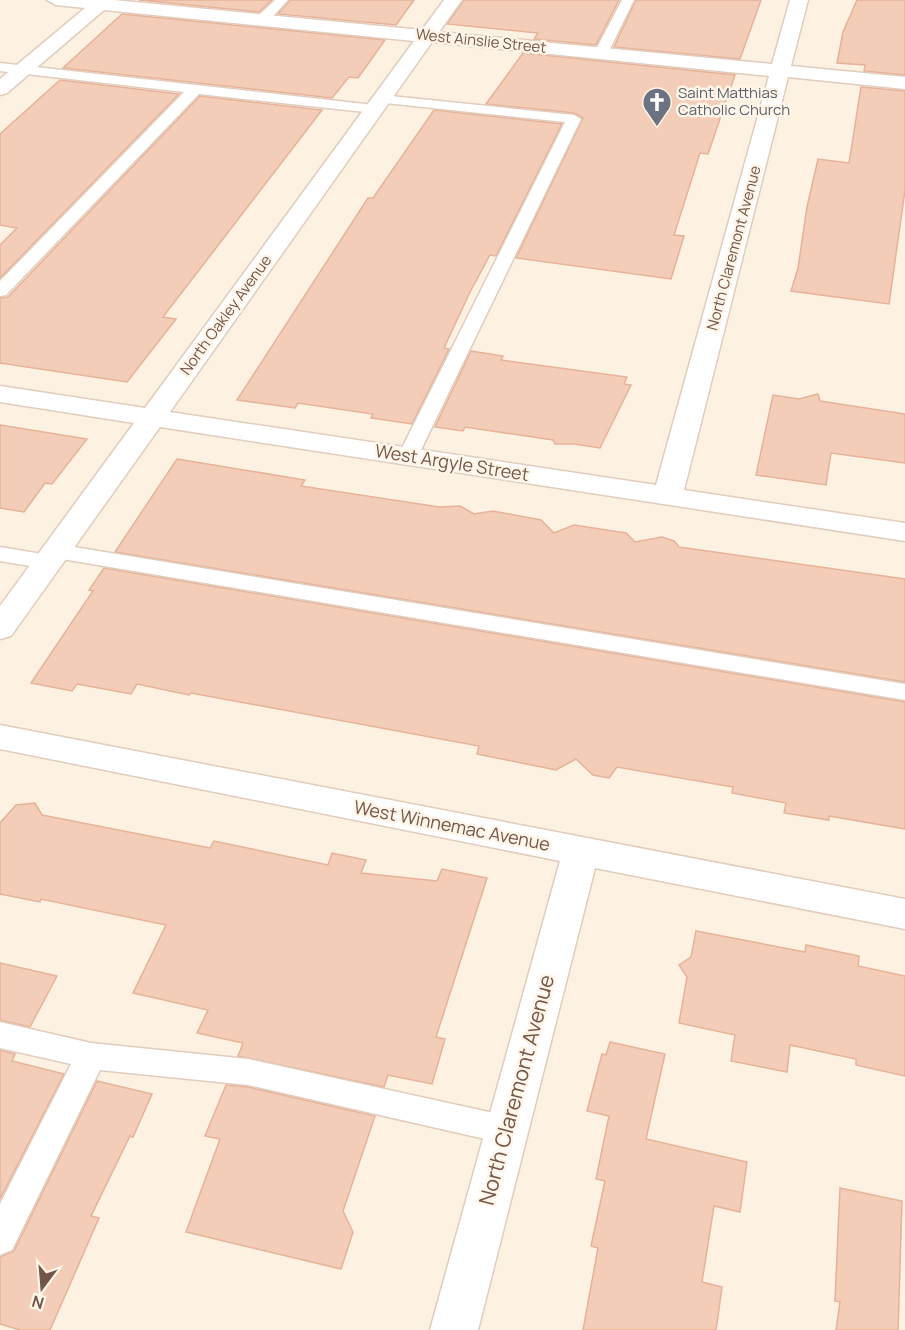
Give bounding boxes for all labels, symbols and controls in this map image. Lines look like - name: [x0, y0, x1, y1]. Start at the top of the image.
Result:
- street label: West Ainslie Street: [415, 23, 547, 58]
- place label: Saint Matthias Catholic Church: [678, 82, 790, 120]
- church icon: Saint Matthias Catholic Church: [641, 86, 673, 128]
- street label: North Claremont Avenue: [701, 163, 766, 333]
- street label: North Oakley Avenue: [175, 250, 276, 379]
- street label: West Argyle Street: [374, 438, 531, 486]
- street label: West Winnemac Avenue: [352, 794, 552, 856]
- street label: North Claremont Avenue: [472, 971, 560, 1208]
- north arrow: [12, 1258, 72, 1318]
- text: N: [29, 1290, 46, 1315]

